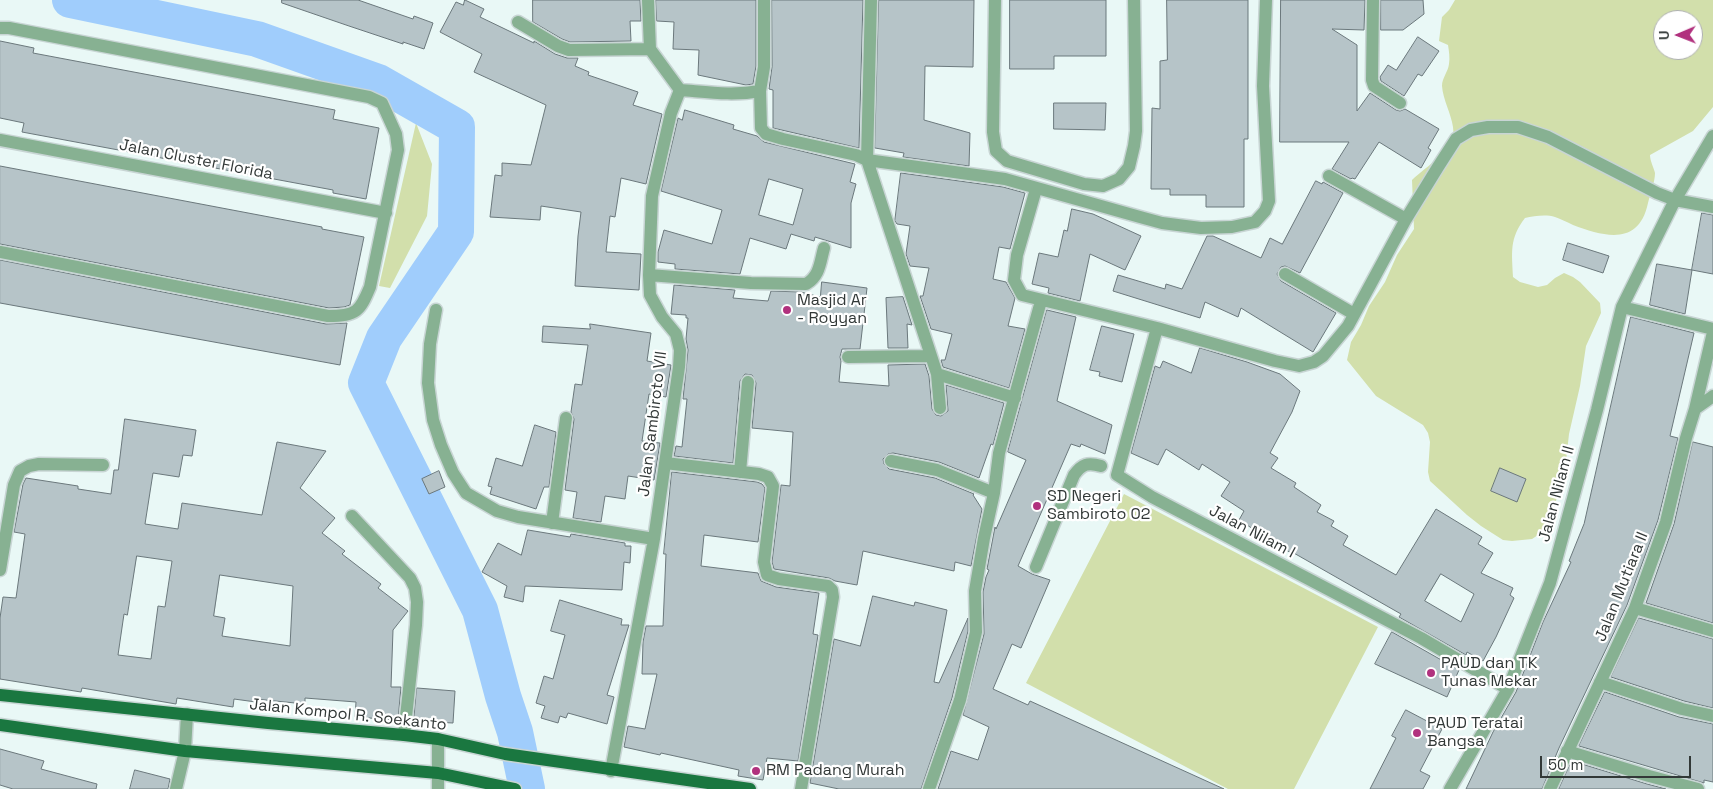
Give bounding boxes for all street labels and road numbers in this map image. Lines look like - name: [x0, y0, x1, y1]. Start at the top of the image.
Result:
- street label: Jalan Cluster Florida: [118, 136, 274, 184]
- street label: Jalan Sambiroto VII: [635, 350, 671, 498]
- street label: Jalan Nilam II: [1535, 444, 1579, 544]
- street label: Jalan Nilam I: [1206, 501, 1298, 563]
- street label: Jalan Mutiara II: [1591, 529, 1653, 645]
- street label: Jalan Kompol R. Soekanto: [248, 695, 448, 735]

